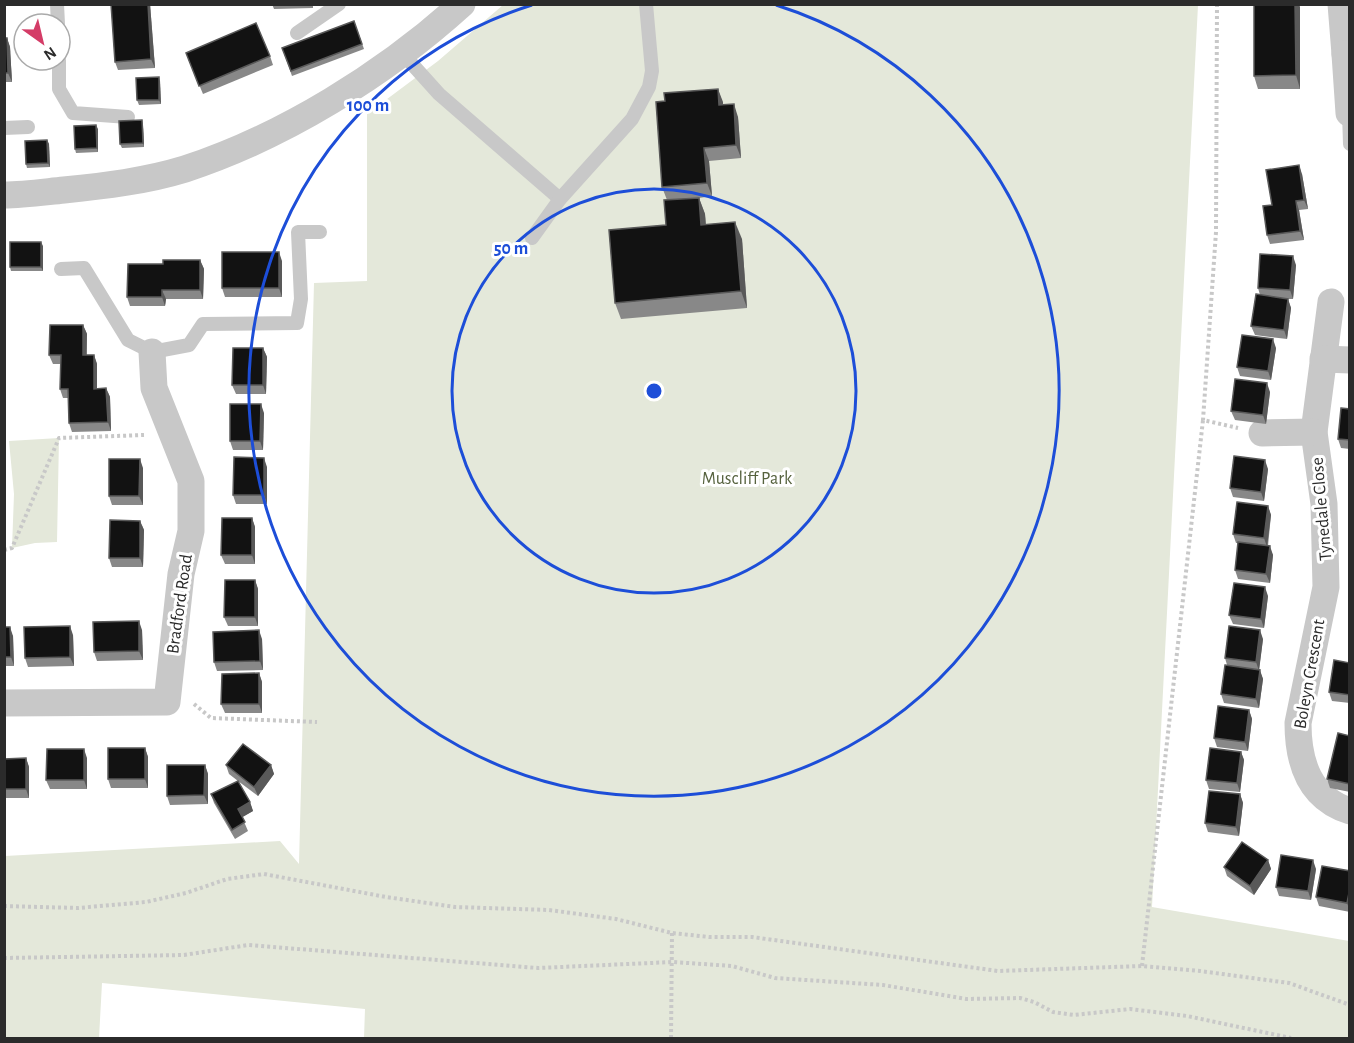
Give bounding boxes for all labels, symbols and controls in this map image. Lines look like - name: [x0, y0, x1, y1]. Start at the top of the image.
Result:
- north arrow: [12, 12, 72, 72]
- text: N: [41, 44, 59, 63]
- text: 100 m: [347, 97, 389, 115]
- text: 50 m: [494, 240, 528, 258]
- centre of rings: [644, 381, 664, 401]
- street label: Tynedale Close: [1309, 456, 1335, 561]
- park label: Muscliff Park: [702, 470, 793, 488]
- street label: Bradford Road: [164, 553, 196, 655]
- street label: Boleyn Crescent: [1291, 618, 1329, 730]

